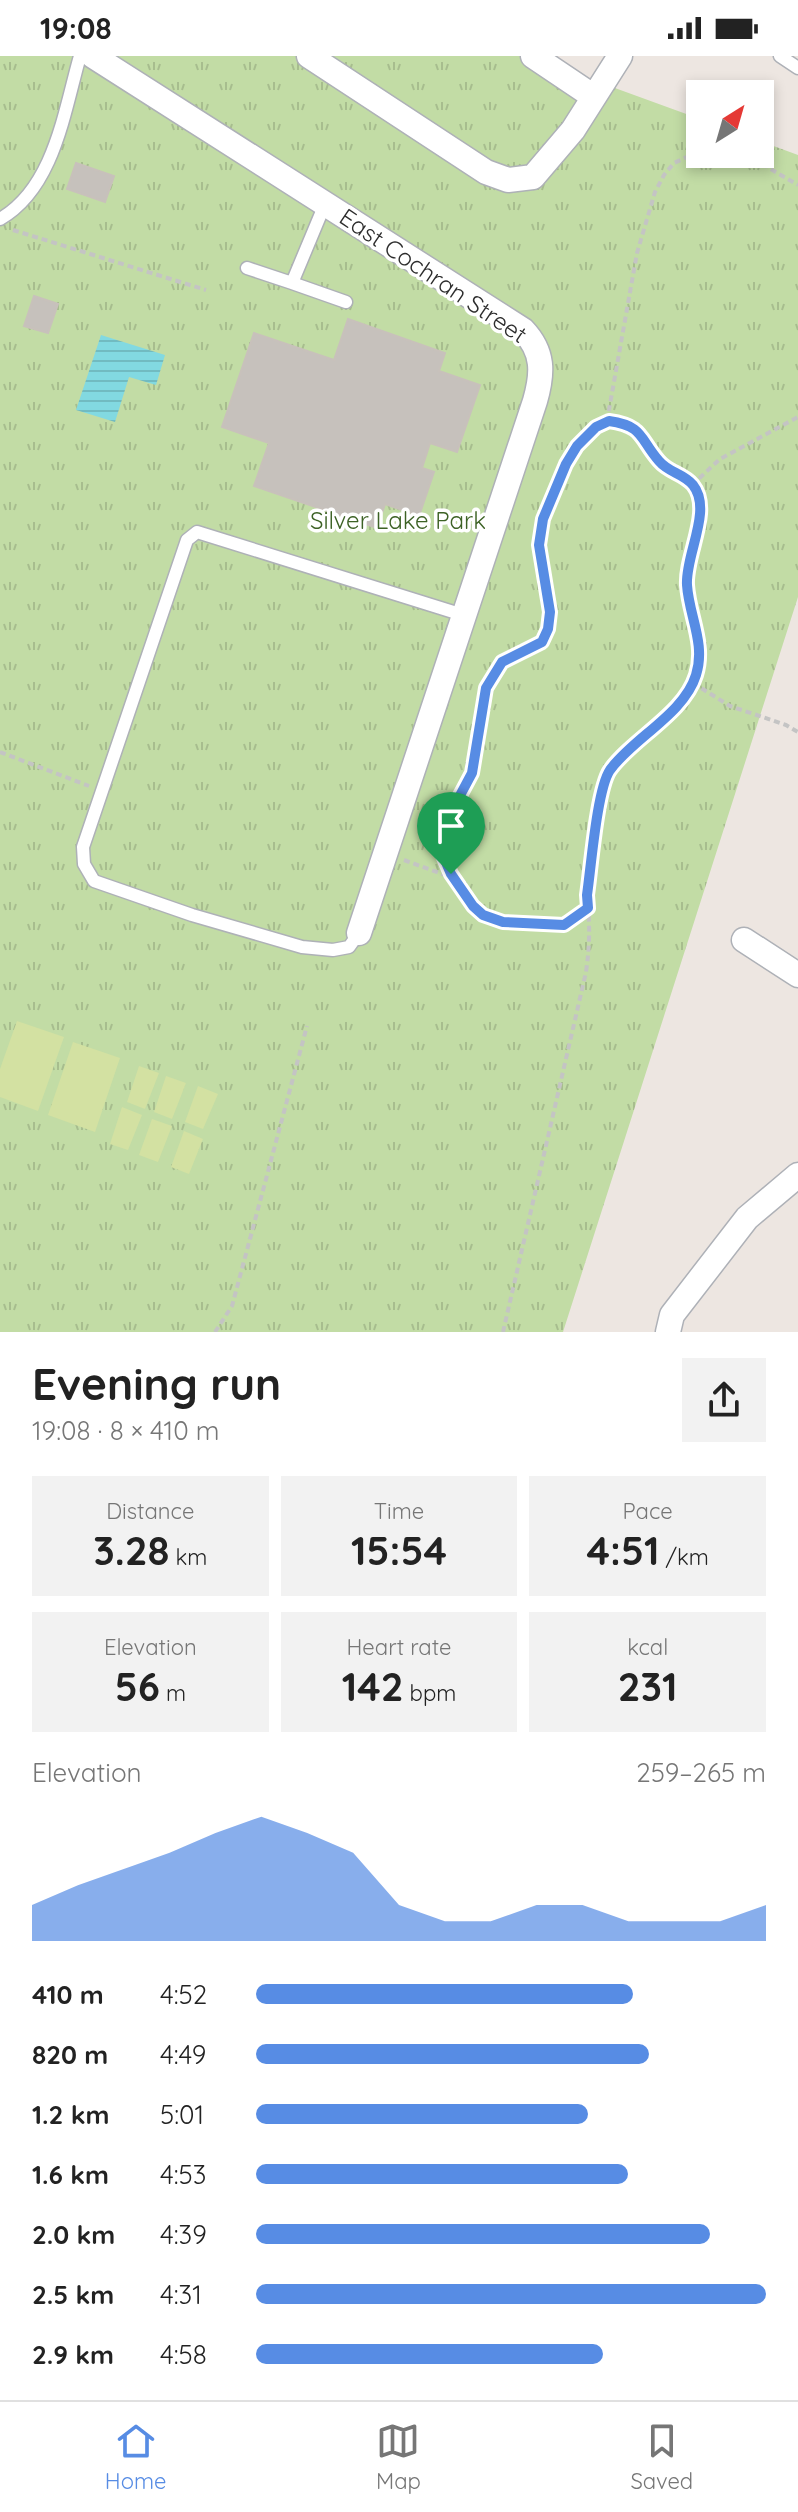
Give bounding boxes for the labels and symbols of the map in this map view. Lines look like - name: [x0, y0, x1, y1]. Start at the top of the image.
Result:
- north arrow: [686, 80, 774, 168]
- street label: East Cochran Street: [334, 201, 533, 349]
- park label: Silver Lake Park: [310, 505, 486, 535]
- pin: [417, 792, 485, 874]

